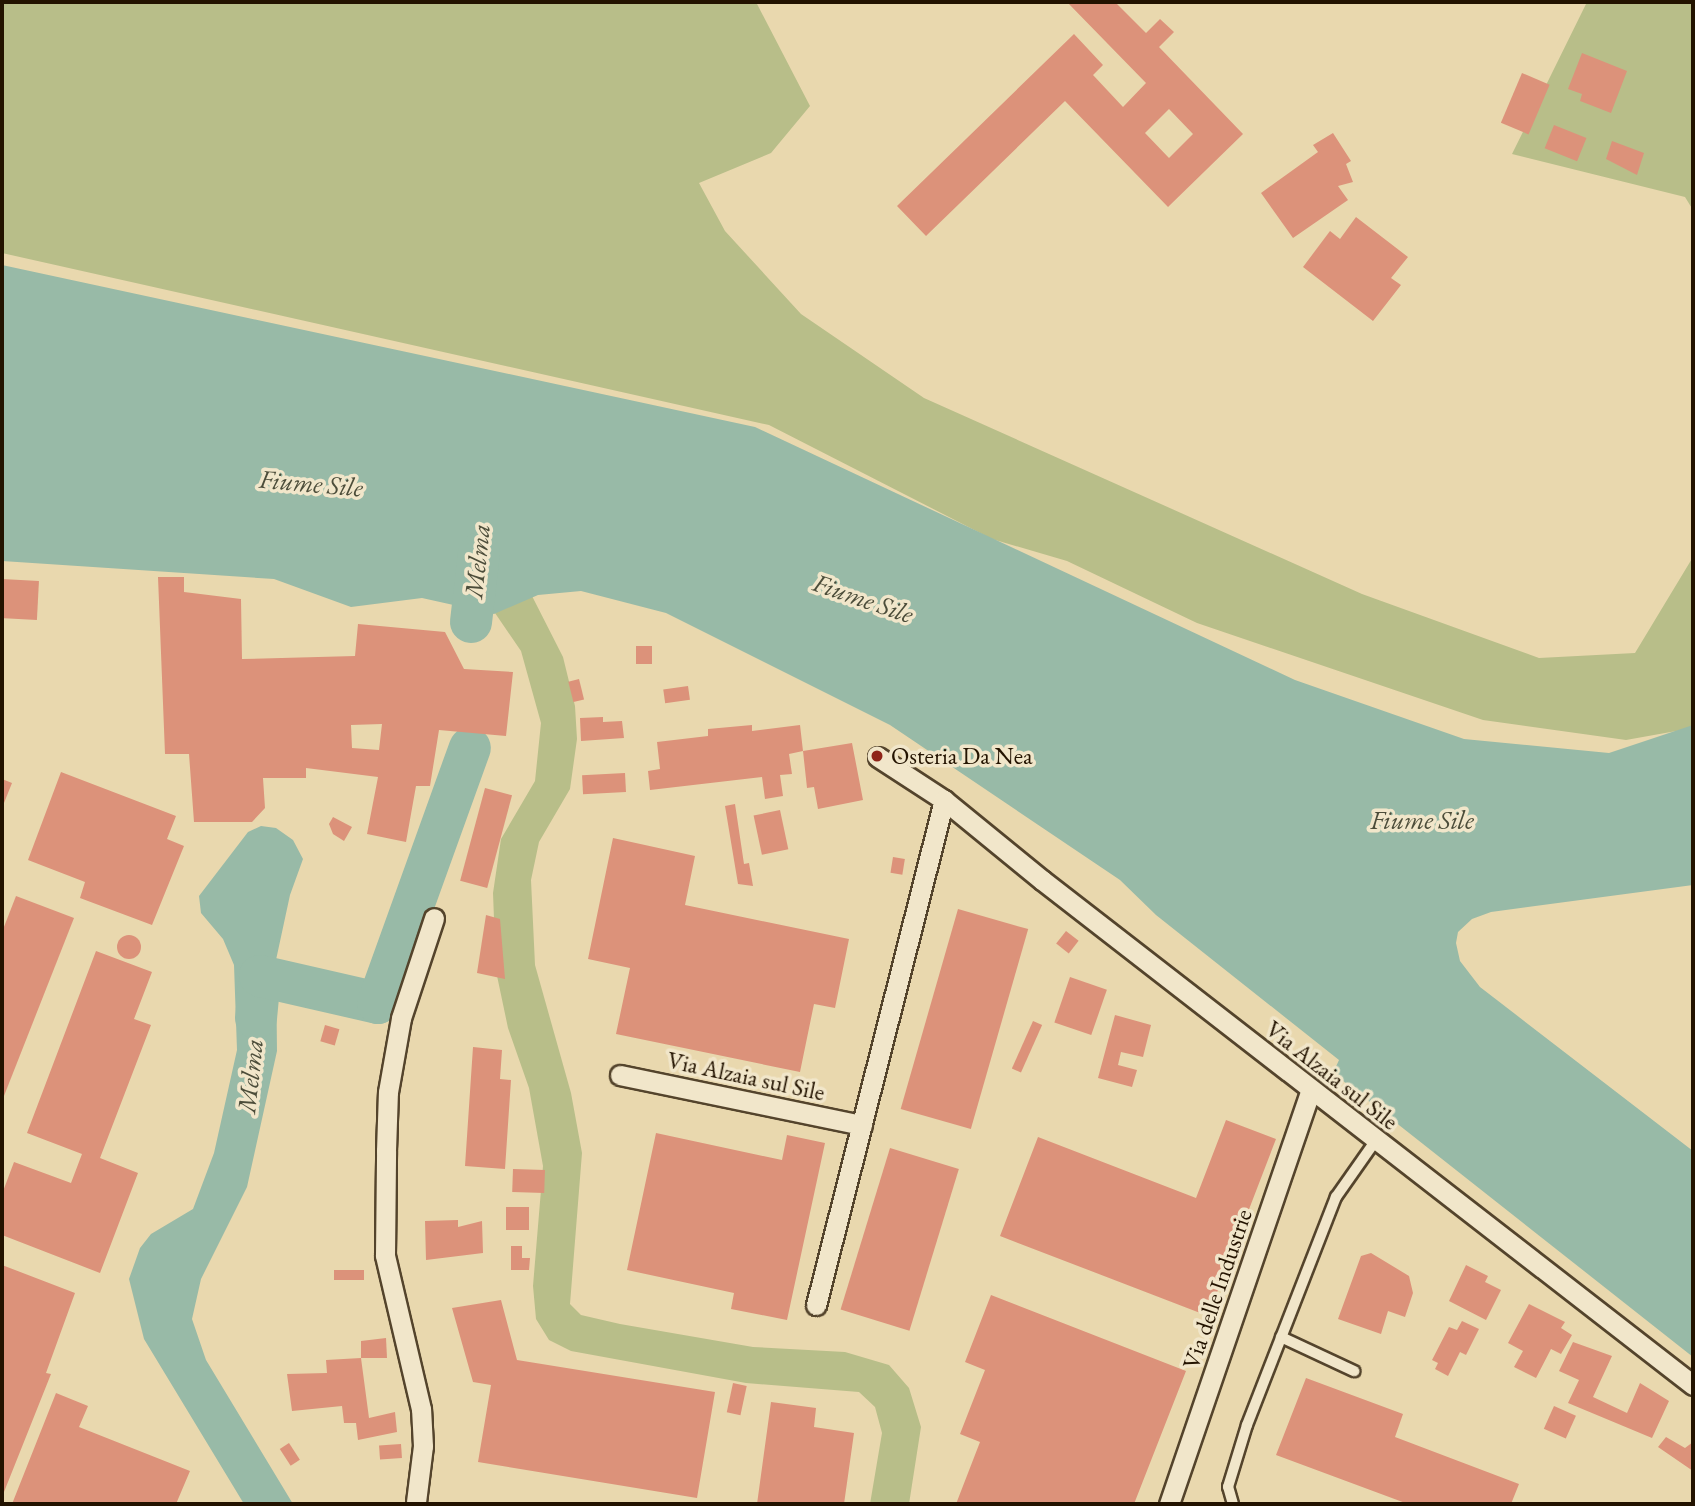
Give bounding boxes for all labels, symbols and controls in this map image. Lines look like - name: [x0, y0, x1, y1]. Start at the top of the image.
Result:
- water label: Fiume Sile: [258, 464, 364, 504]
- water label: Melma: [459, 522, 497, 600]
- water label: Fiume Sile: [809, 567, 917, 631]
- place label: Osteria Da Nea: [891, 742, 1033, 770]
- marker: Osteria Da Nea: [869, 748, 885, 764]
- water label: Fiume Sile: [1370, 805, 1474, 837]
- street label: Via Alzaia sul Sile: [1260, 1014, 1404, 1136]
- water label: Melma: [232, 1037, 270, 1115]
- street label: Via Alzaia sul Sile: [665, 1045, 827, 1107]
- street label: Via delle Industrie: [1176, 1205, 1258, 1373]

